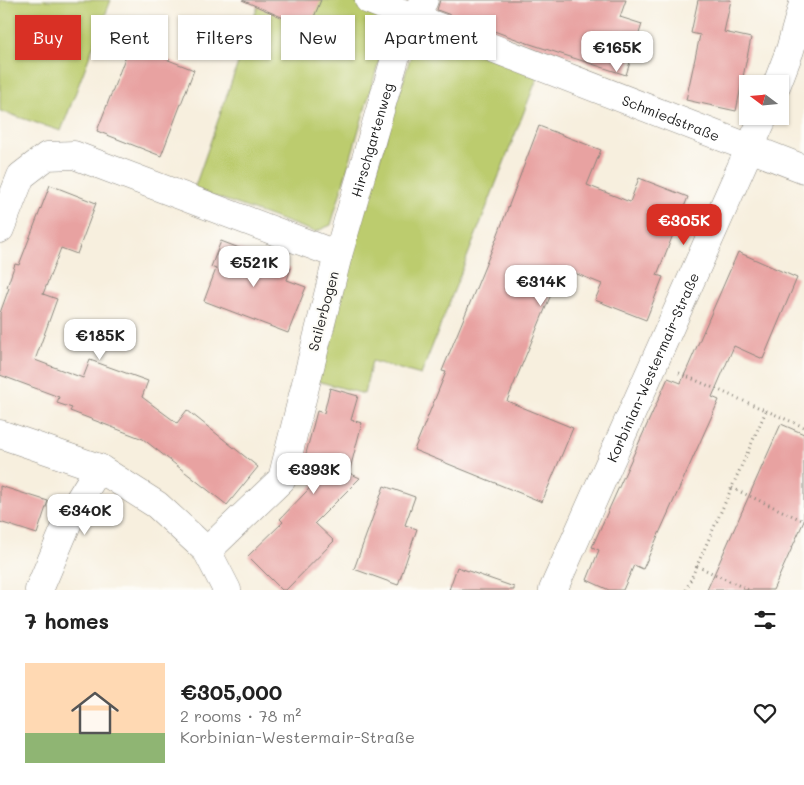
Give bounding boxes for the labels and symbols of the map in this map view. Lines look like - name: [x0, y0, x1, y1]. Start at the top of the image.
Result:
- pin: €165K: [582, 30, 652, 73]
- north arrow: [739, 75, 789, 125]
- street label: Hirschgartenweg: [346, 80, 397, 199]
- street label: Schmiedstraße: [619, 90, 723, 145]
- pin: €305K: [649, 204, 719, 246]
- pin: €521K: [219, 246, 289, 288]
- pin: €314K: [506, 264, 576, 307]
- street label: Sailerbogen: [303, 269, 343, 353]
- street label: Korbinian-Westermair-Straße: [602, 269, 703, 465]
- pin: €185K: [65, 318, 135, 361]
- pin: €393K: [279, 452, 349, 495]
- pin: €340K: [50, 494, 120, 536]

